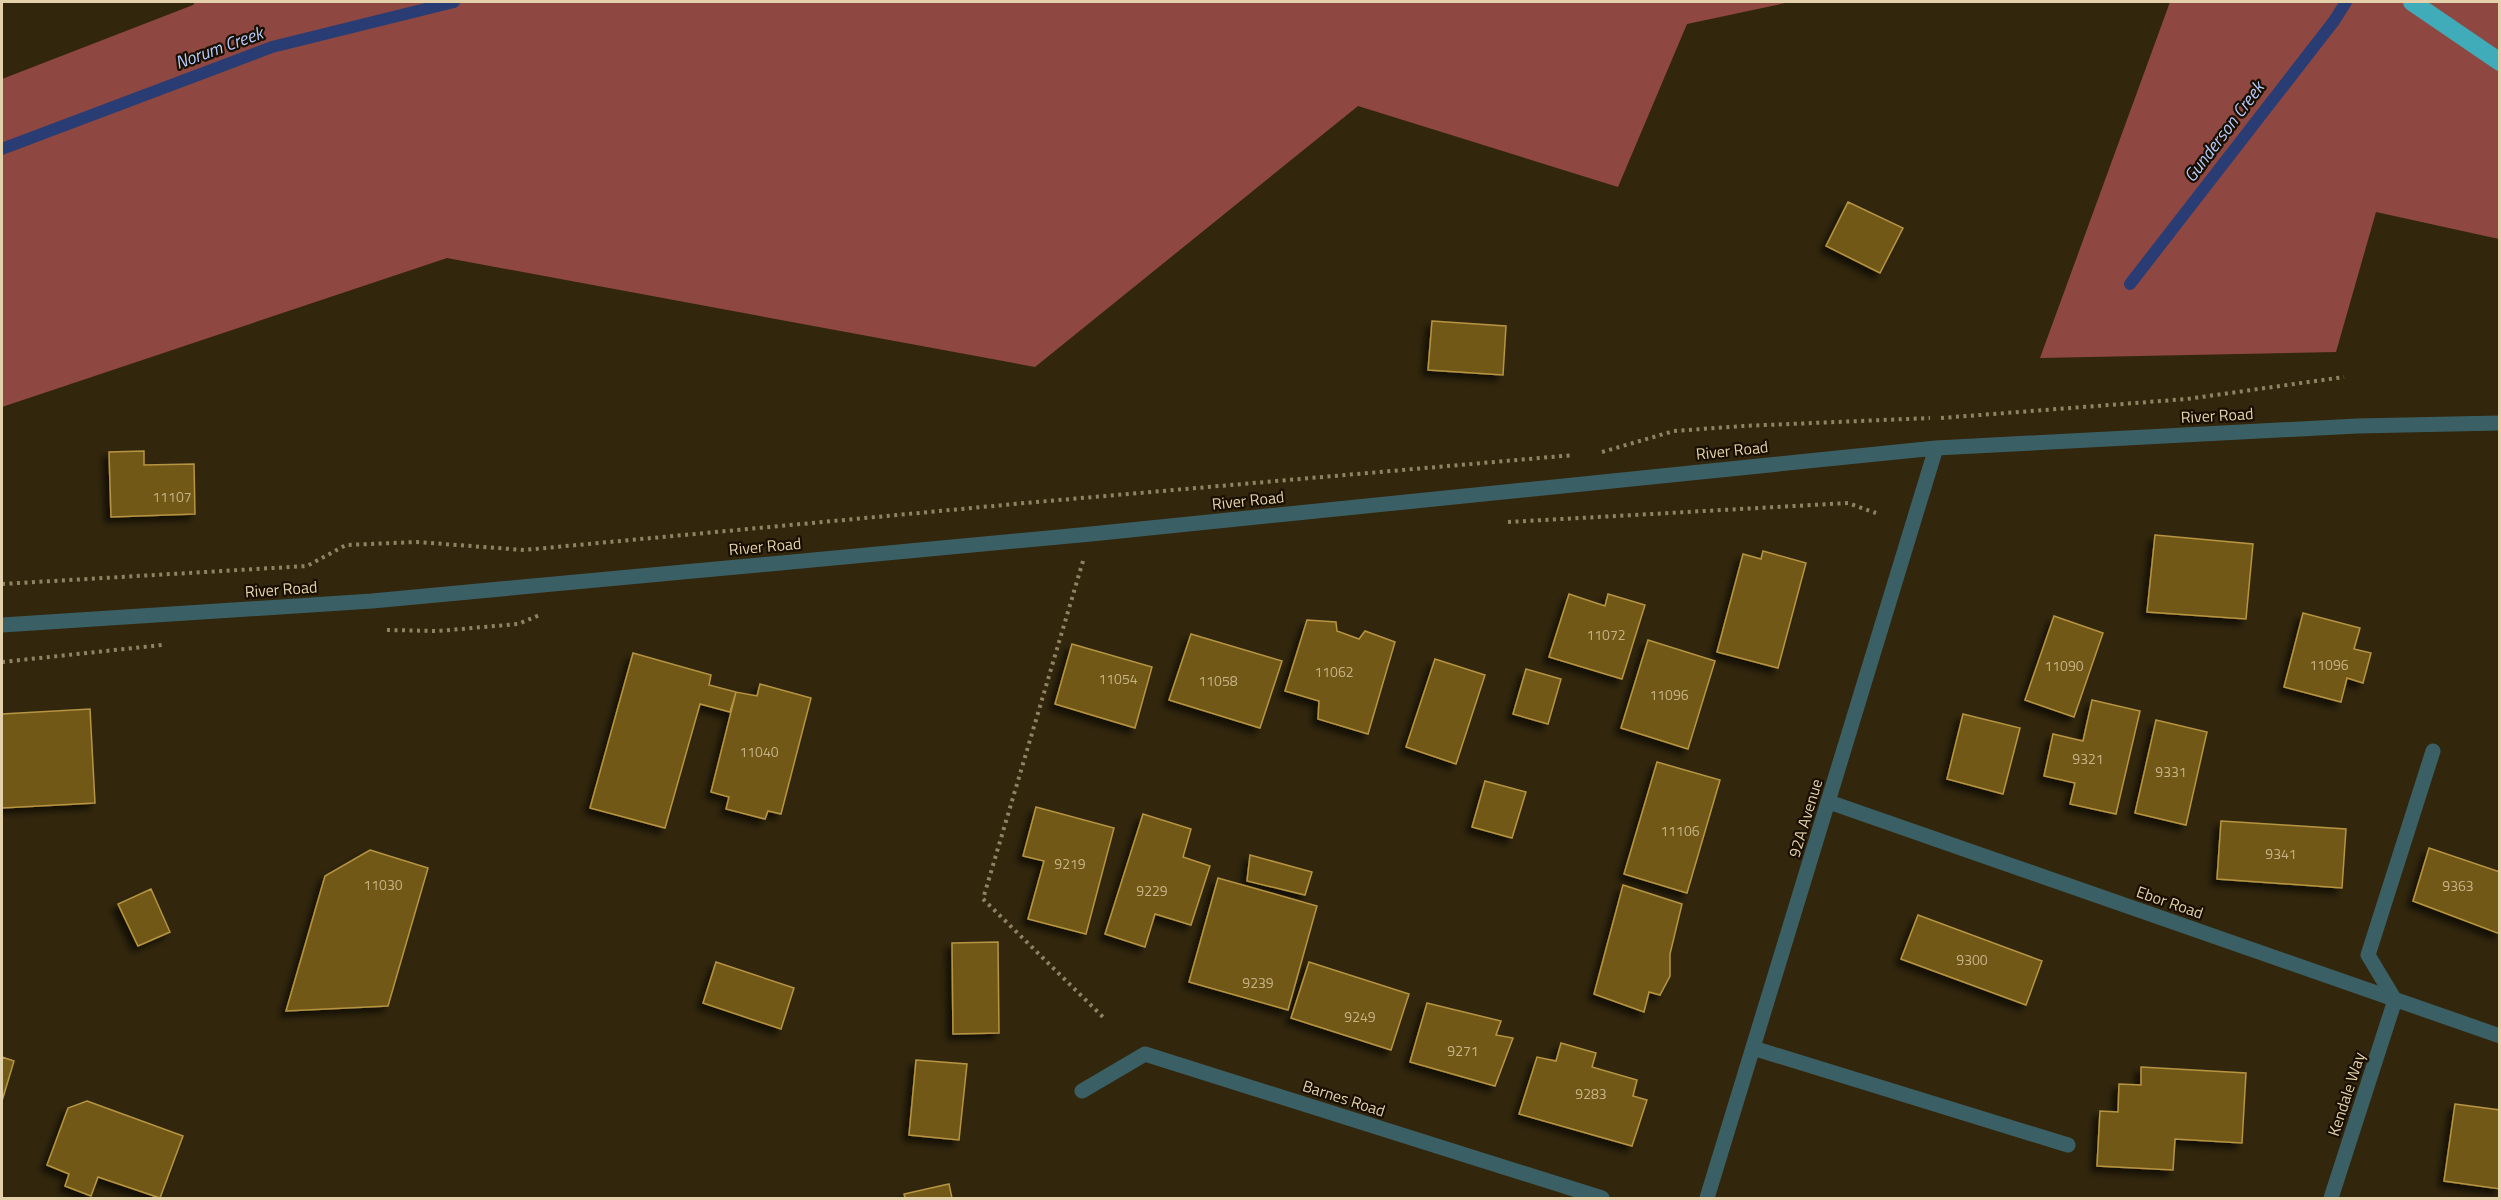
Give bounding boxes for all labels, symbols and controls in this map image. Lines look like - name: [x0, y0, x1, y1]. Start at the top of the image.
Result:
- water label: Norum Creek: [171, 18, 268, 76]
- water label: Gunderson Creek: [2177, 74, 2272, 188]
- street label: River Road: [2180, 401, 2254, 429]
- street label: River Road: [1695, 434, 1769, 466]
- street label: River Road: [1211, 484, 1285, 516]
- house number: 11107: [152, 486, 192, 507]
- street label: River Road: [728, 531, 802, 561]
- street label: River Road: [244, 574, 318, 604]
- house number: 11072: [1586, 624, 1626, 645]
- house number: 11096: [2309, 654, 2349, 675]
- house number: 11090: [2044, 655, 2084, 676]
- house number: 11062: [1314, 661, 1354, 682]
- house number: 11054: [1098, 668, 1138, 689]
- house number: 11058: [1198, 670, 1238, 691]
- house number: 11096: [1649, 684, 1689, 705]
- house number: 11040: [739, 741, 779, 762]
- house number: 9321: [2072, 748, 2104, 769]
- house number: 9331: [2155, 761, 2187, 782]
- street label: 92A Avenue: [1782, 776, 1828, 860]
- house number: 11106: [1660, 820, 1700, 841]
- house number: 9341: [2265, 843, 2297, 864]
- house number: 9219: [1054, 853, 1086, 874]
- house number: 11030: [363, 874, 403, 895]
- house number: 9363: [2442, 875, 2474, 896]
- street label: Ebor Road: [2133, 879, 2207, 925]
- house number: 9229: [1136, 880, 1168, 901]
- house number: 9300: [1956, 949, 1988, 970]
- house number: 9239: [1242, 972, 1274, 993]
- house number: 9249: [1344, 1006, 1376, 1027]
- house number: 9271: [1447, 1040, 1479, 1061]
- street label: Kendale Way: [2321, 1049, 2371, 1139]
- street label: Barnes Road: [1300, 1073, 1388, 1123]
- house number: 9283: [1575, 1083, 1607, 1104]

